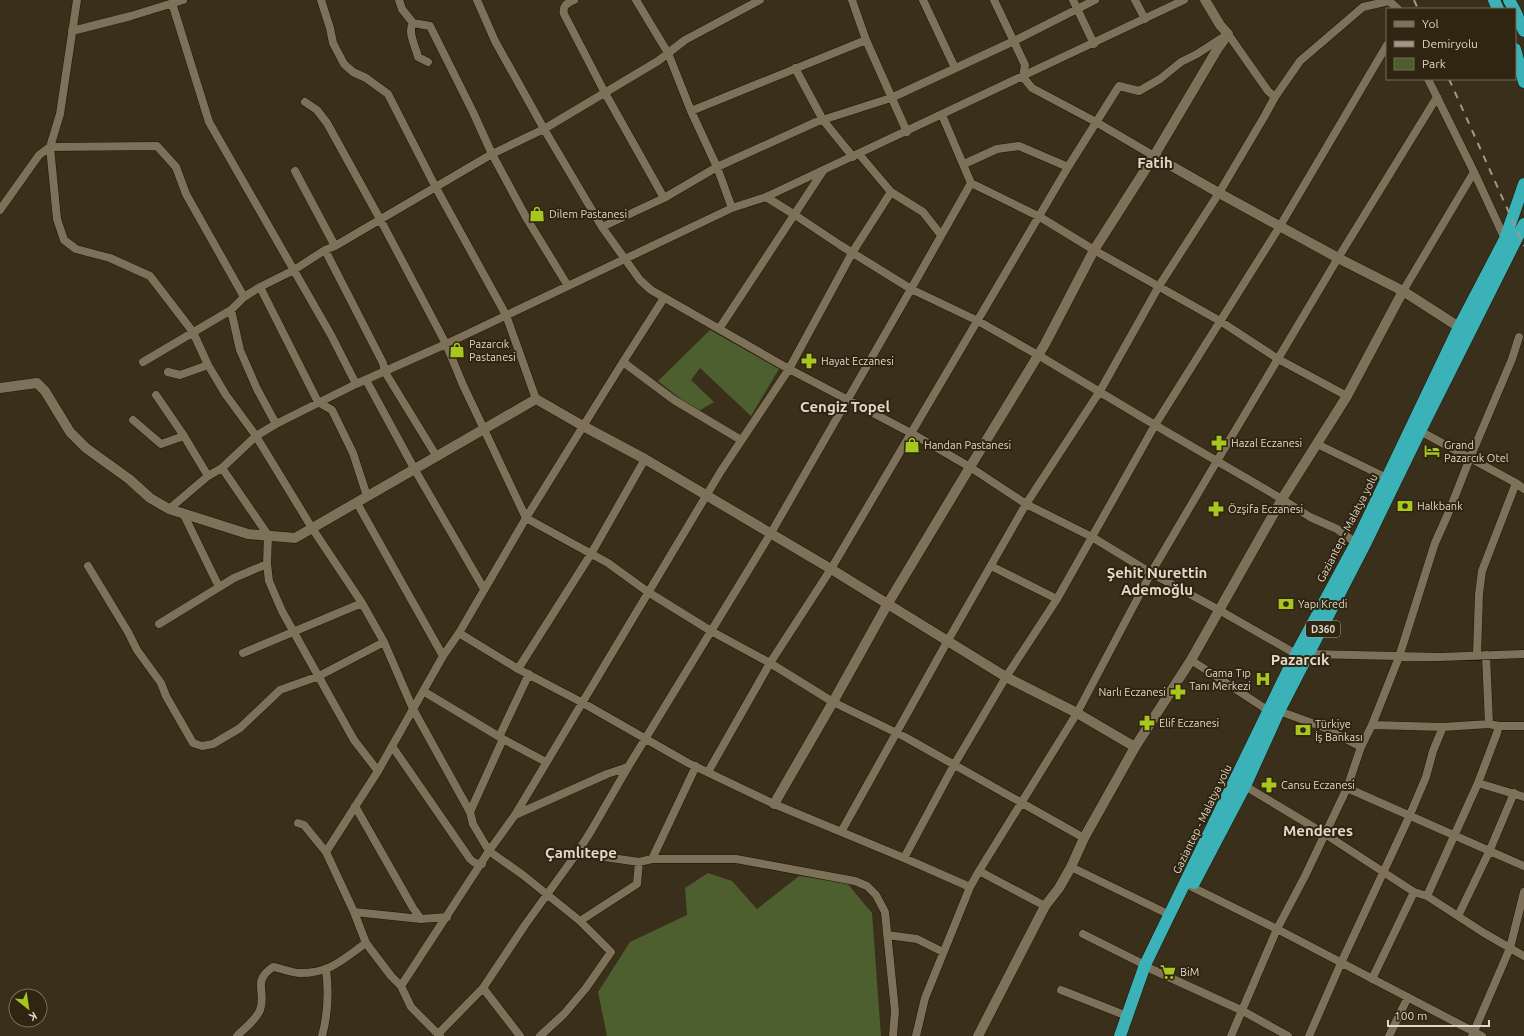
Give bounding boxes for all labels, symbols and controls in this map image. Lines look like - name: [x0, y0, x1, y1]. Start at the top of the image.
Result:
- legend: [1386, 8, 1516, 80]
- text: Yol: [1422, 17, 1439, 30]
- text: Demiryolu: [1422, 37, 1478, 50]
- text: Park: [1422, 57, 1446, 70]
- district label: Fatih: [1137, 154, 1173, 171]
- shop icon: Dilem Pastanesi: [528, 205, 546, 223]
- place label: Dilem Pastanesi: [549, 208, 627, 220]
- place label: Pazarcık Pastanesi: [469, 338, 516, 363]
- shop icon: Pazarcık Pastanesi: [448, 341, 466, 359]
- pharmacy icon: Hayat Eczanesi: [800, 352, 818, 370]
- place label: Hayat Eczanesi: [821, 355, 894, 367]
- district label: Cengiz Topel: [800, 398, 890, 415]
- pharmacy icon: Hazal Eczanesi: [1210, 434, 1228, 452]
- shop icon: Handan Pastanesi: [903, 436, 921, 454]
- place label: Hazal Eczanesi: [1231, 437, 1302, 449]
- place label: Handan Pastanesi: [924, 439, 1011, 451]
- place label: Grand Pazarcık Otel: [1444, 439, 1509, 464]
- hotel icon: Grand Pazarcık Otel: [1423, 442, 1441, 460]
- street label: Gaziantep - Malatya yolu: [1314, 472, 1380, 584]
- bank icon: Halkbank: [1396, 497, 1414, 515]
- pharmacy icon: Özşifa Eczanesi: [1207, 500, 1225, 518]
- place label: Halkbank: [1417, 500, 1463, 512]
- place label: Özşifa Eczanesi: [1228, 503, 1303, 515]
- district label: Şehit Nurettin Ademoğlu: [1107, 564, 1207, 598]
- bank icon: Yapı Kredi: [1277, 595, 1295, 613]
- place label: Yapı Kredi: [1298, 598, 1347, 610]
- road number: D360: [1306, 621, 1340, 637]
- district label: Pazarcık: [1271, 651, 1330, 668]
- place label: Gama Tıp Tanı Merkezi: [1189, 667, 1251, 692]
- hospital icon: Gama Tıp Tanı Merkezi: [1254, 670, 1272, 688]
- pharmacy icon: Narlı Eczanesi: [1169, 683, 1187, 701]
- place label: Narlı Eczanesi: [1098, 686, 1166, 698]
- pharmacy icon: Elif Eczanesi: [1138, 714, 1156, 732]
- place label: Elif Eczanesi: [1159, 717, 1219, 729]
- place label: Türkiye İş Bankası: [1315, 718, 1363, 743]
- bank icon: Türkiye İş Bankası: [1294, 721, 1312, 739]
- street label: Gaziantep - Malatya yolu: [1170, 762, 1234, 876]
- pharmacy icon: Cansu Eczanesi: [1260, 776, 1278, 794]
- place label: Cansu Eczanesi: [1281, 779, 1355, 791]
- district label: Menderes: [1283, 822, 1353, 839]
- district label: Çamlıtepe: [545, 844, 617, 862]
- supermarket icon: BiM: [1159, 963, 1177, 981]
- place label: BiM: [1180, 966, 1199, 978]
- north arrow: [8, 988, 48, 1028]
- scale bar: [1388, 1002, 1489, 1028]
- text: 100 m: [1394, 1009, 1427, 1022]
- text: K: [26, 1010, 39, 1024]

